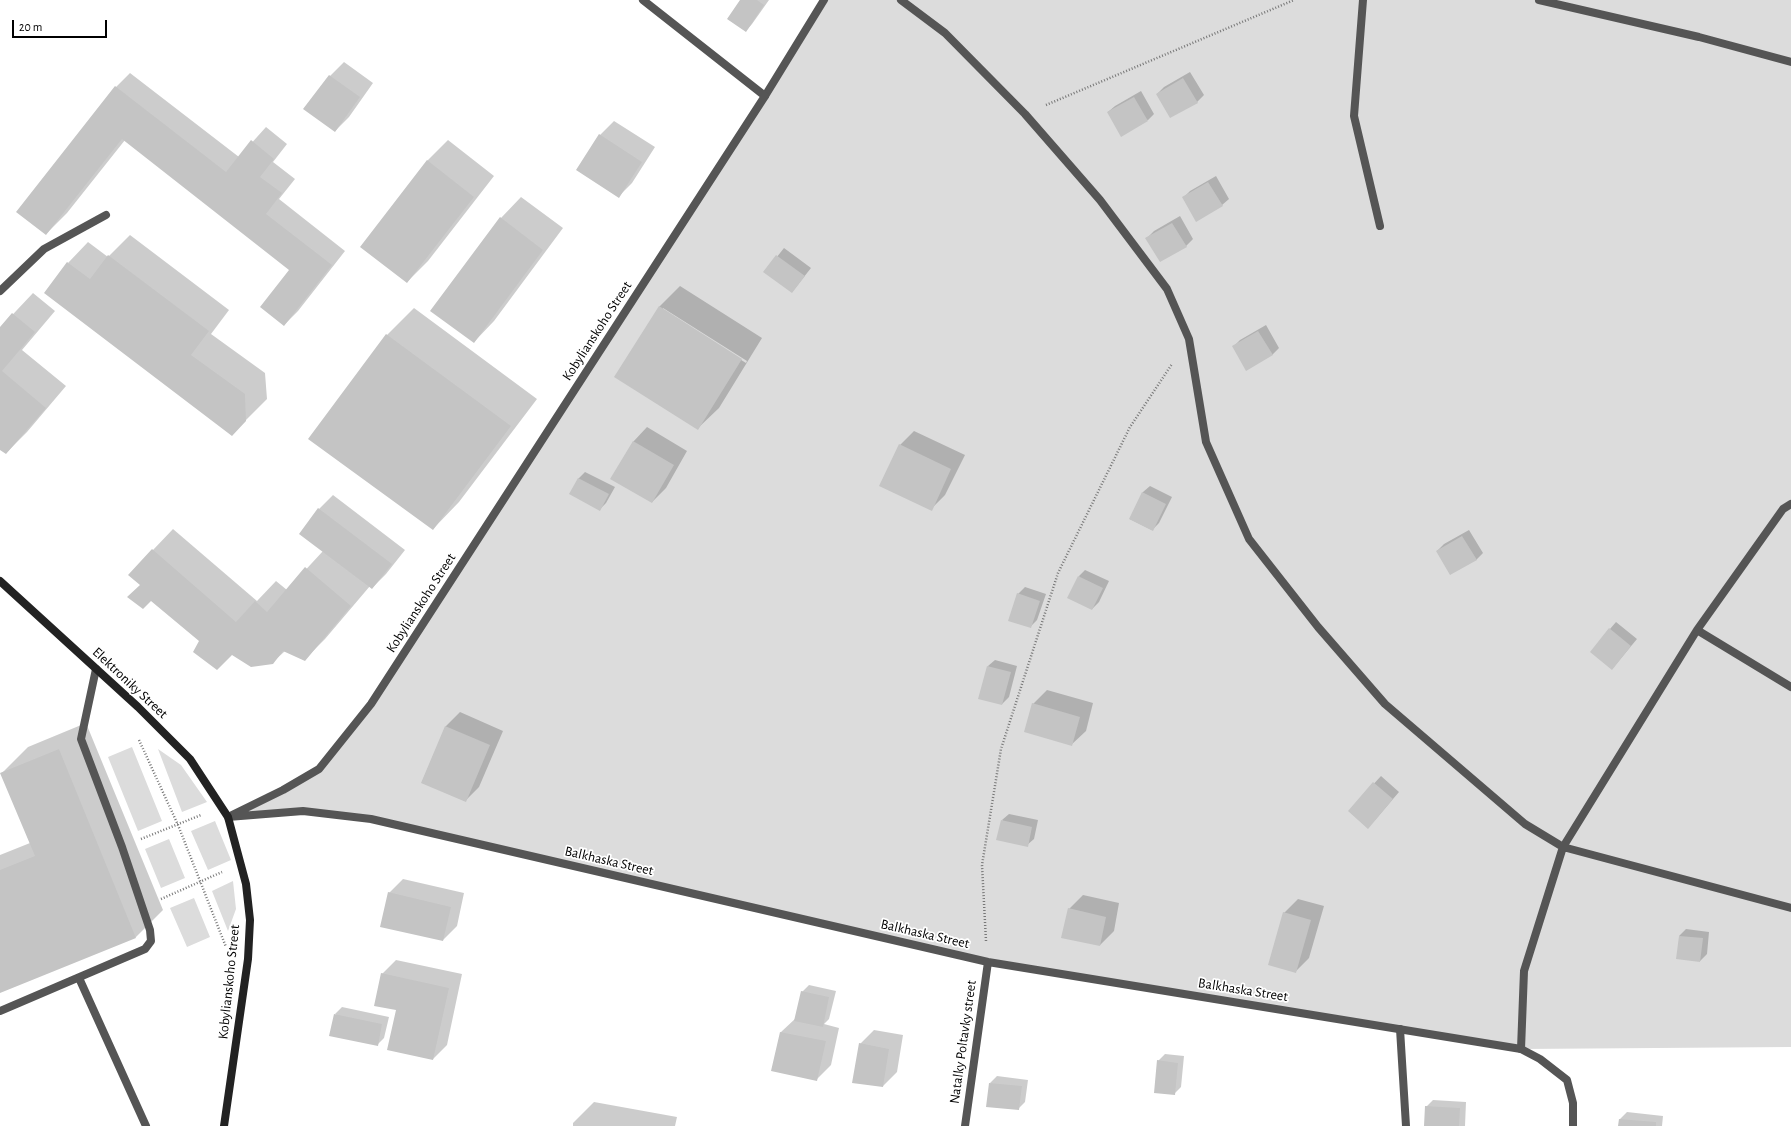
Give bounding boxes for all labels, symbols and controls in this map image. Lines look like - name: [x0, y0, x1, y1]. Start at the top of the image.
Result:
- scale bar: [14, 12, 109, 38]
- text: 20 m: [19, 21, 42, 33]
- street label: Kobylianskoho Street: [559, 278, 635, 384]
- street label: Kobylianskoho Street: [383, 550, 459, 656]
- street label: Elektroniky Street: [89, 644, 171, 722]
- street label: Balkhaska Street: [563, 843, 655, 879]
- street label: Balkhaska Street: [879, 916, 971, 952]
- street label: Kobylianskoho Street: [215, 924, 243, 1040]
- street label: Balkhaska Street: [1197, 975, 1289, 1005]
- street label: Natalky Poltavky street: [946, 979, 980, 1105]

